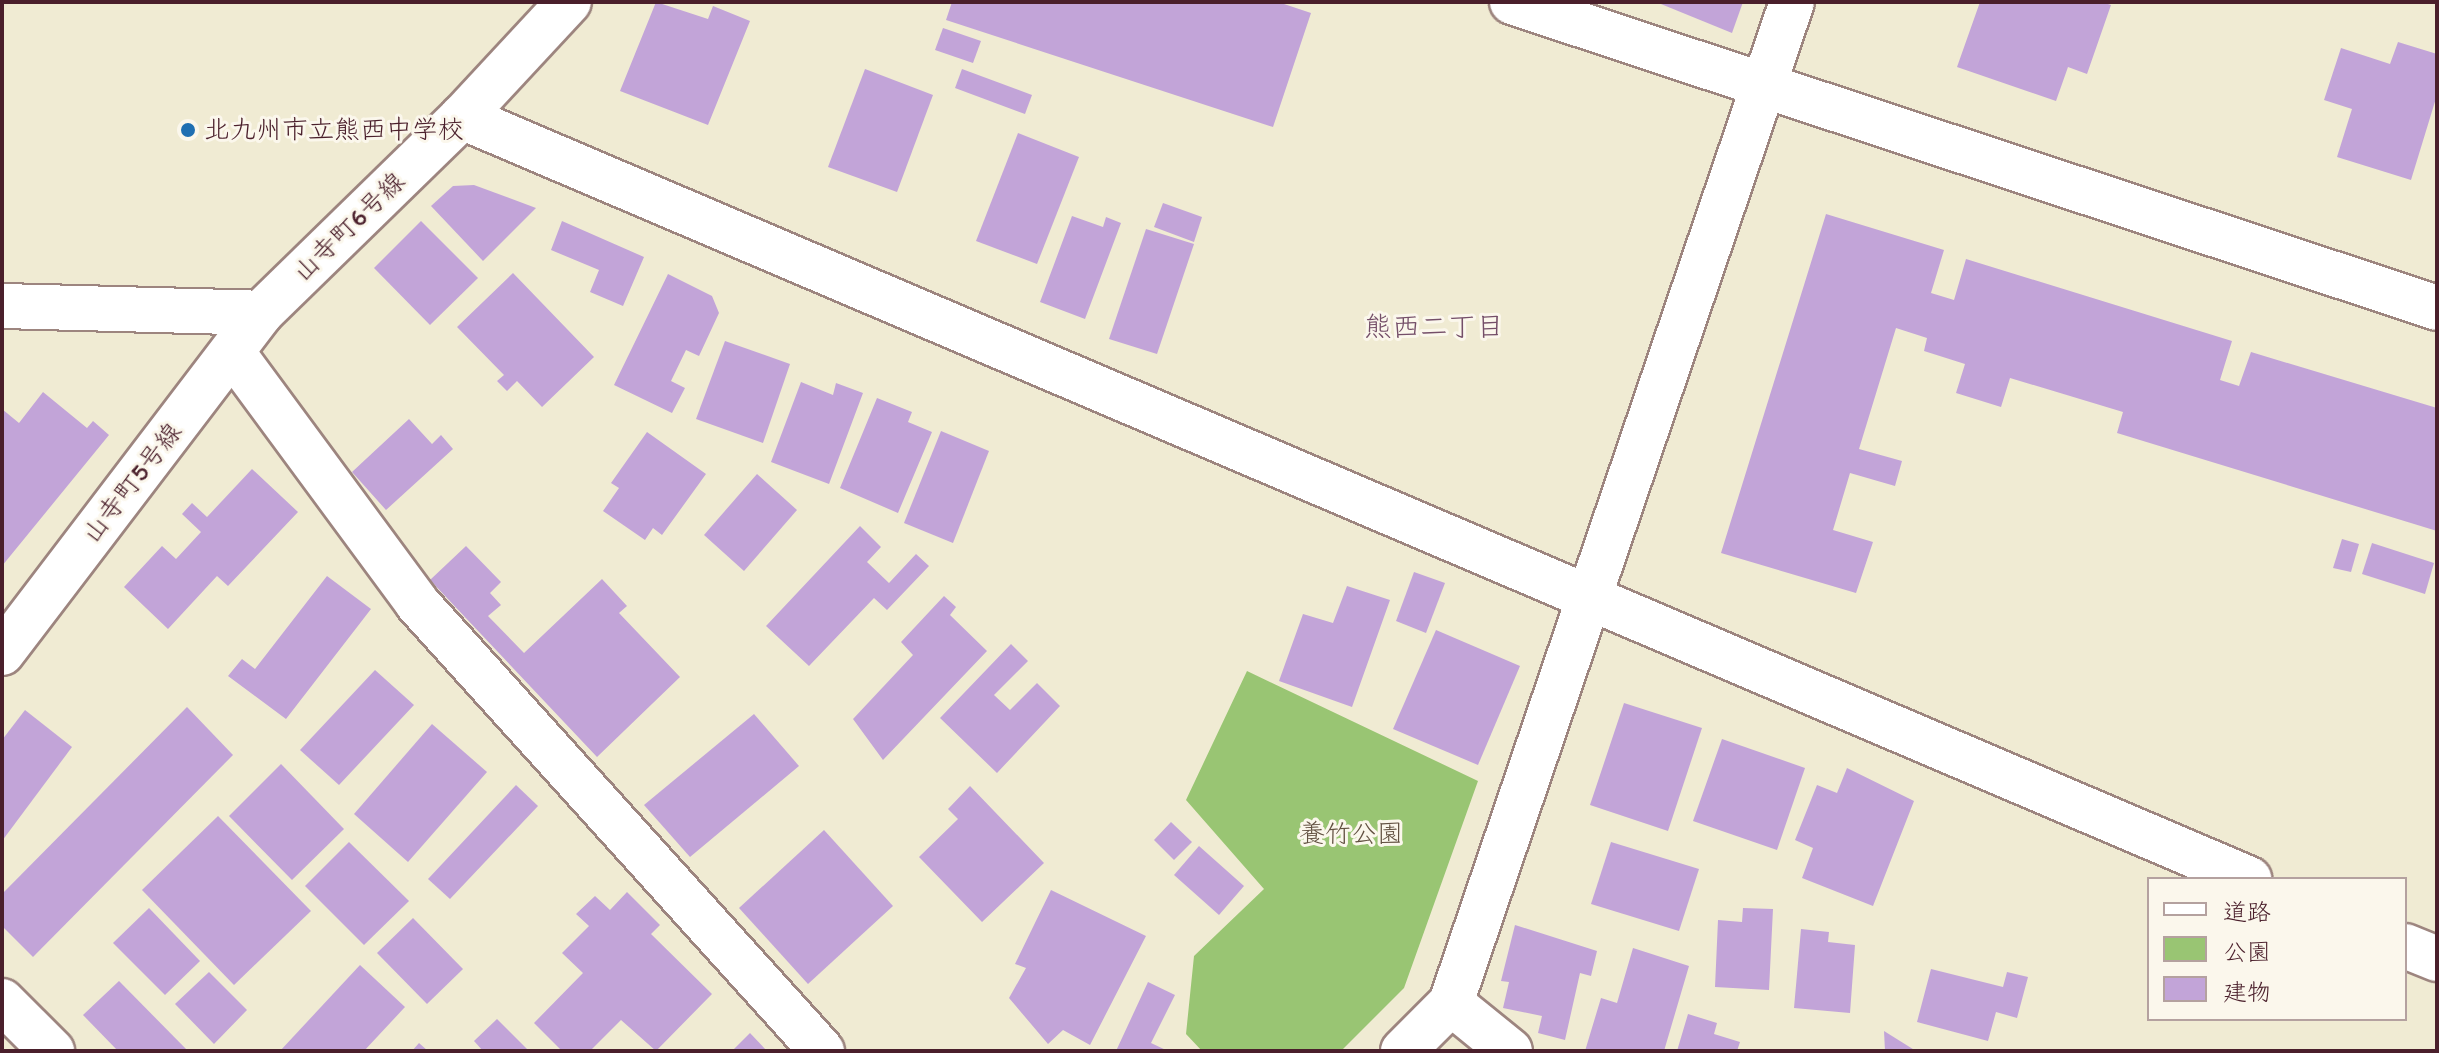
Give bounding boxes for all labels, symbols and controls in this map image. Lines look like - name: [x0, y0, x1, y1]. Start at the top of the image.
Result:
- place label: 北九州市立熊西中学校: [204, 114, 464, 146]
- marker: 北九州市立熊西中学校: [179, 121, 197, 139]
- street label: 山寺町6号線: [286, 166, 412, 288]
- district label: 熊西二丁目: [1364, 309, 1504, 343]
- street label: 山寺町5号線: [75, 417, 189, 549]
- park label: 養竹公園: [1299, 818, 1403, 850]
- legend: [2147, 877, 2407, 1021]
- text: 道路: [2223, 897, 2271, 926]
- text: 公園: [2223, 937, 2271, 966]
- text: 建物: [2223, 977, 2271, 1006]

